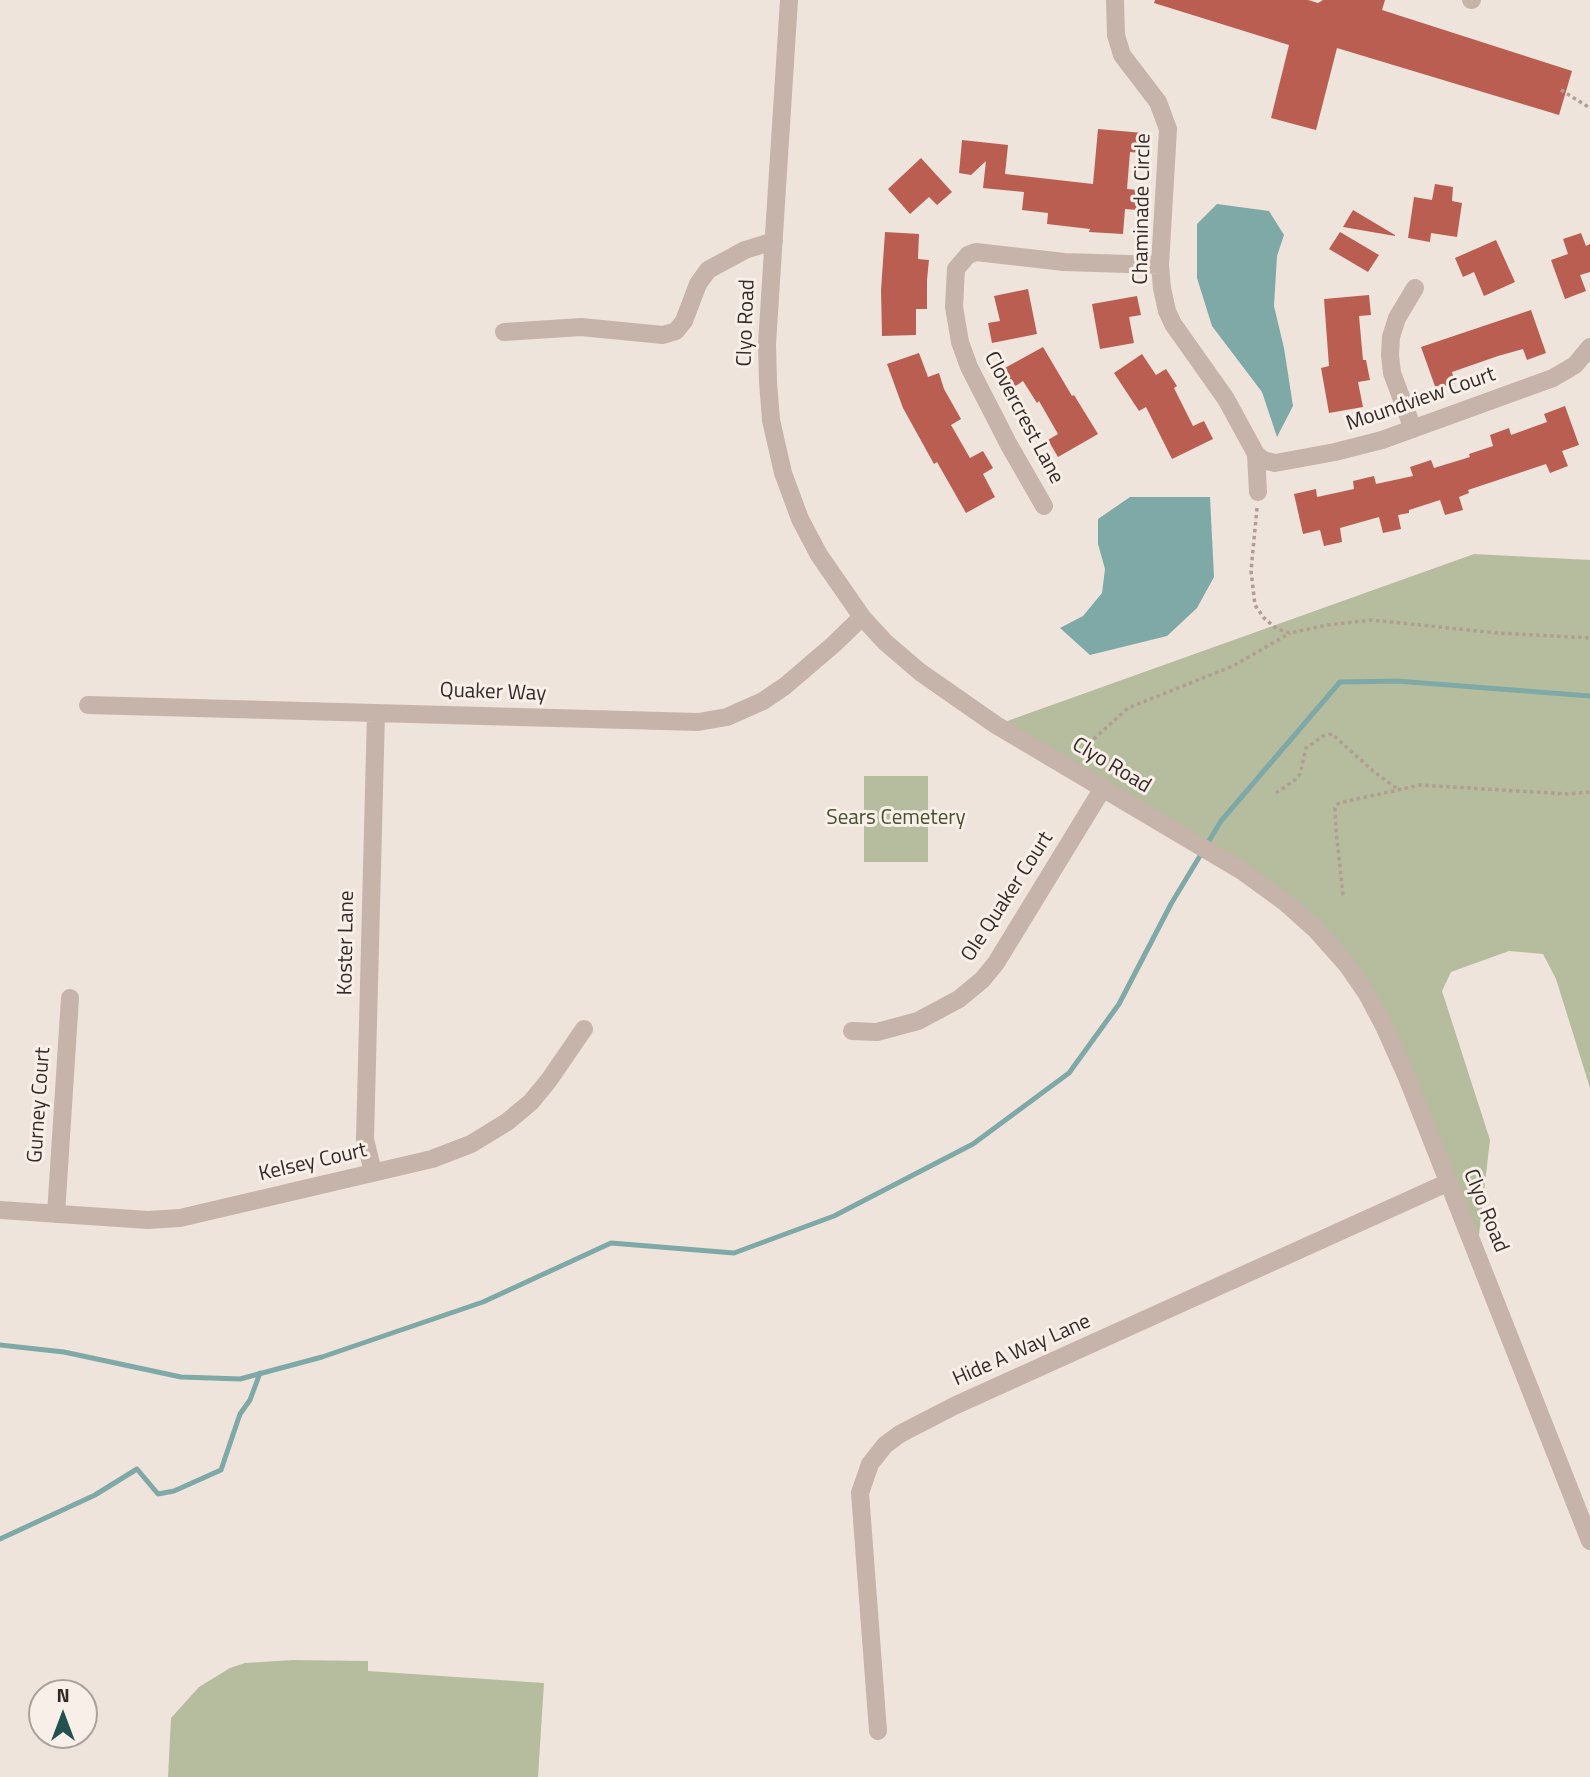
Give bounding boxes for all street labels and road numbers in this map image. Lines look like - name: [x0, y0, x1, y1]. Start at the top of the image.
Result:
- street label: Chaminade Circle: [1129, 133, 1157, 285]
- street label: Clyo Road: [733, 279, 761, 367]
- street label: Clovercrest Lane: [978, 348, 1068, 488]
- street label: Moundview Court: [1343, 363, 1499, 437]
- street label: Quaker Way: [439, 679, 547, 707]
- street label: Clyo Road: [1067, 733, 1155, 799]
- street label: Ole Quaker Court: [957, 827, 1059, 967]
- street label: Koster Lane: [333, 890, 361, 996]
- street label: Gurney Court: [23, 1046, 57, 1164]
- street label: Kelsey Court: [257, 1138, 369, 1188]
- street label: Clyo Road: [1457, 1166, 1513, 1256]
- street label: Hide A Way Lane: [949, 1309, 1095, 1393]

